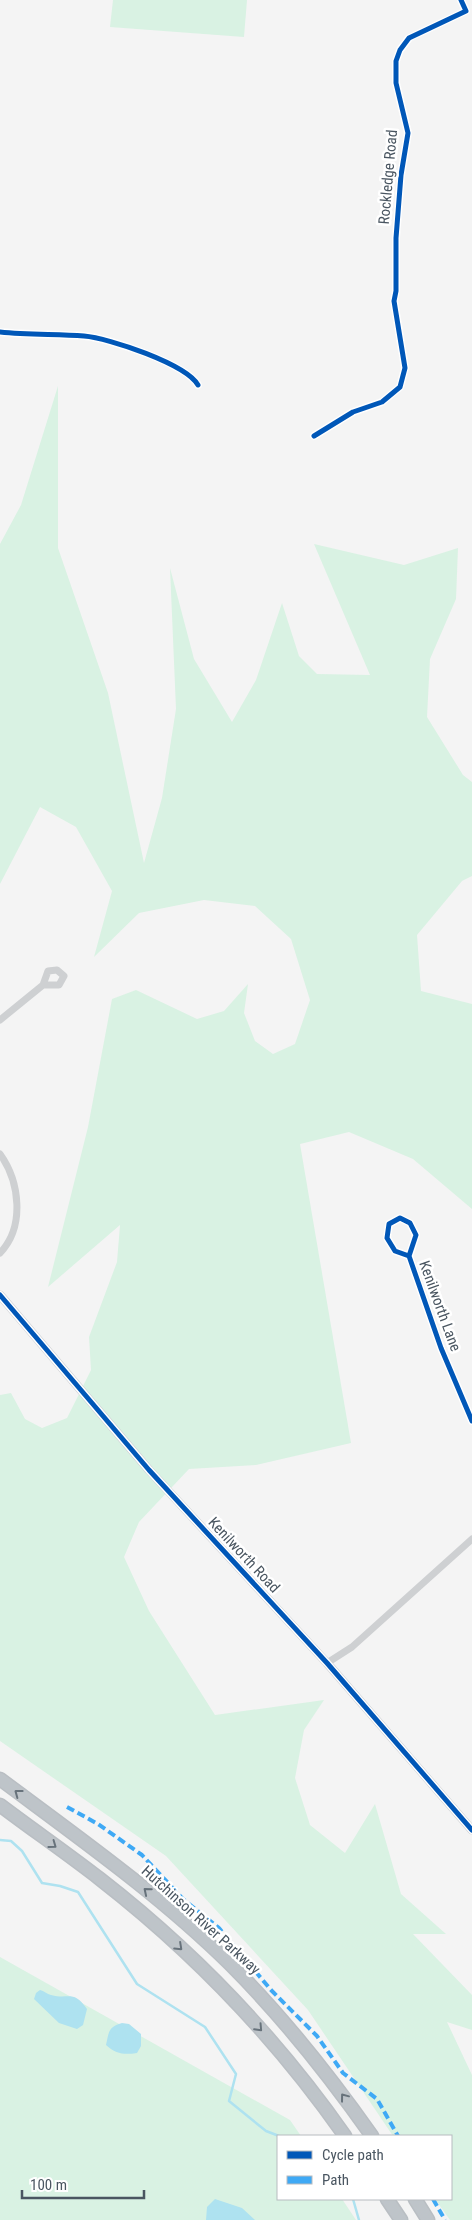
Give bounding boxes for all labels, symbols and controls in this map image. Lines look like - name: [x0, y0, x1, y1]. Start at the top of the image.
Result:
- street label: Rockledge Road: [375, 129, 401, 225]
- street label: Kenilworth Lane: [415, 1258, 465, 1354]
- street label: Kenilworth Road: [204, 1514, 284, 1596]
- one-way arrow: [15, 1790, 24, 1798]
- one-way arrow: [47, 1839, 57, 1848]
- street label: Hutchinson River Parkway: [138, 1862, 264, 1978]
- one-way arrow: [144, 1888, 153, 1897]
- one-way arrow: [174, 1941, 183, 1950]
- one-way arrow: [253, 2022, 262, 2031]
- one-way arrow: [341, 2093, 350, 2103]
- legend: [277, 2135, 452, 2200]
- text: Cycle path: [322, 2146, 384, 2164]
- scale bar: [22, 2168, 145, 2200]
- text: Path: [322, 2171, 349, 2189]
- text: 100 m: [30, 2176, 67, 2194]

